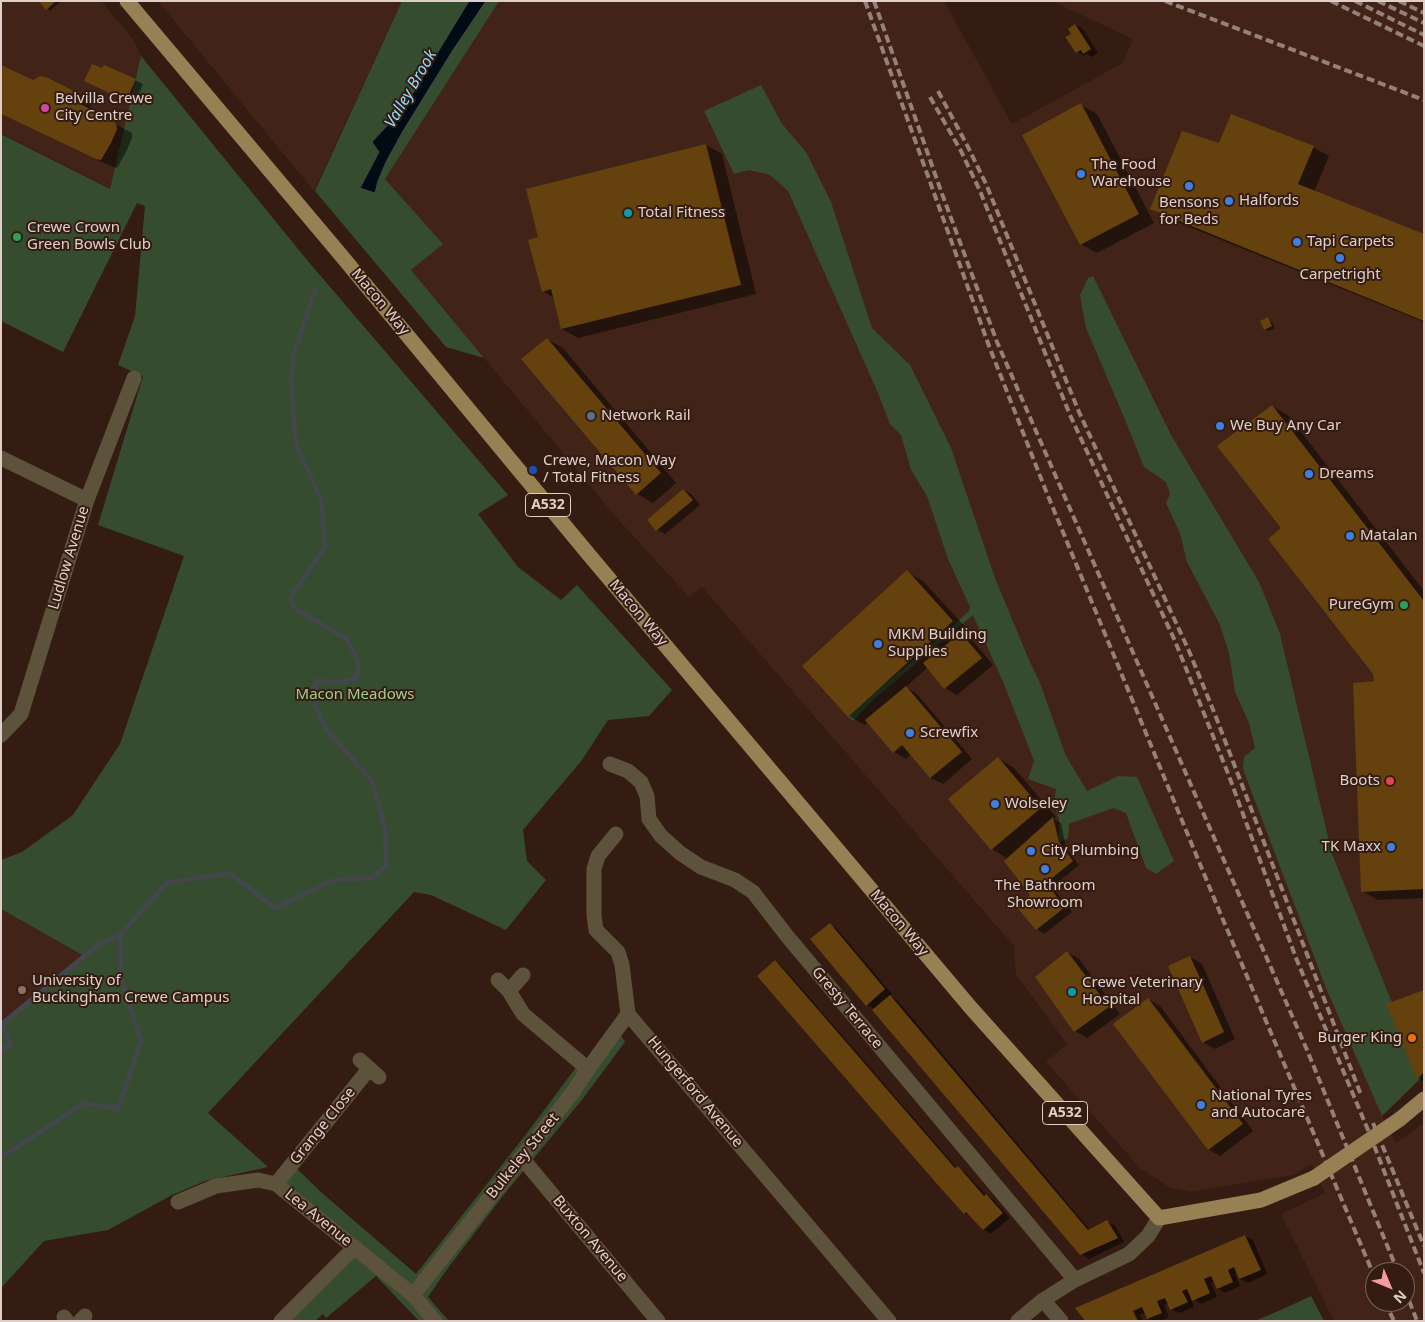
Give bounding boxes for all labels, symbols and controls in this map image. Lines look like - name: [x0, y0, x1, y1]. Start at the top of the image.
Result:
- water label: Valley Brook: [381, 47, 441, 131]
- place label: Belvilla Crewe City Centre: [55, 90, 152, 125]
- marker: Belvilla Crewe City Centre: [39, 102, 51, 114]
- place label: The Food Warehouse: [1091, 156, 1171, 191]
- marker: The Food Warehouse: [1075, 168, 1087, 180]
- marker: Bensons for Beds: [1183, 180, 1195, 192]
- place label: Halfords: [1239, 192, 1299, 210]
- place label: Bensons for Beds: [1159, 194, 1219, 229]
- marker: Halfords: [1223, 195, 1235, 207]
- place label: Total Fitness: [638, 204, 725, 222]
- marker: Total Fitness: [622, 207, 634, 219]
- place label: Crewe Crown Green Bowls Club: [27, 219, 151, 254]
- marker: Crewe Crown Green Bowls Club: [11, 231, 23, 243]
- place label: Tapi Carpets: [1307, 233, 1394, 251]
- marker: Tapi Carpets: [1291, 236, 1303, 248]
- marker: Carpetright: [1334, 252, 1346, 264]
- street label: Macon Way: [347, 265, 413, 339]
- place label: Carpetright: [1299, 266, 1381, 284]
- place label: Network Rail: [601, 407, 691, 425]
- marker: Network Rail: [585, 410, 597, 422]
- place label: We Buy Any Car: [1230, 417, 1341, 435]
- marker: We Buy Any Car: [1214, 420, 1226, 432]
- place label: Crewe, Macon Way / Total Fitness: [543, 452, 676, 487]
- marker: Crewe, Macon Way / Total Fitness: [527, 464, 539, 476]
- place label: Dreams: [1319, 465, 1374, 483]
- marker: Dreams: [1303, 468, 1315, 480]
- road number: A532: [526, 494, 570, 516]
- street label: Ludlow Avenue: [45, 504, 93, 612]
- place label: Matalan: [1360, 527, 1417, 545]
- marker: Matalan: [1344, 530, 1356, 542]
- street label: Macon Way: [605, 576, 671, 650]
- place label: PureGym: [1329, 596, 1394, 614]
- marker: PureGym: [1398, 599, 1410, 611]
- place label: MKM Building Supplies: [888, 626, 987, 661]
- marker: MKM Building Supplies: [872, 638, 884, 650]
- park label: Macon Meadows: [296, 686, 414, 704]
- place label: Screwfix: [920, 724, 978, 742]
- marker: Screwfix: [904, 727, 916, 739]
- place label: Boots: [1340, 772, 1380, 790]
- marker: Boots: [1384, 775, 1396, 787]
- place label: Wolseley: [1005, 795, 1067, 813]
- marker: Wolseley: [989, 798, 1001, 810]
- place label: TK Maxx: [1322, 838, 1381, 856]
- marker: TK Maxx: [1385, 841, 1397, 853]
- place label: City Plumbing: [1041, 842, 1139, 860]
- marker: City Plumbing: [1025, 845, 1037, 857]
- marker: The Bathroom Showroom: [1039, 863, 1051, 875]
- place label: The Bathroom Showroom: [995, 877, 1095, 912]
- street label: Macon Way: [866, 886, 932, 960]
- street label: Gresty Terrace: [808, 963, 886, 1053]
- place label: University of Buckingham Crewe Campus: [32, 972, 229, 1007]
- place label: Crewe Veterinary Hospital: [1082, 974, 1202, 1009]
- marker: University of Buckingham Crewe Campus: [16, 984, 28, 996]
- marker: Crewe Veterinary Hospital: [1066, 986, 1078, 998]
- place label: Burger King: [1318, 1029, 1402, 1047]
- marker: Burger King: [1406, 1032, 1418, 1044]
- street label: Hungerford Avenue: [643, 1033, 747, 1151]
- street label: Grange Close: [286, 1084, 360, 1168]
- place label: National Tyres and Autocare: [1211, 1087, 1312, 1122]
- marker: National Tyres and Autocare: [1195, 1099, 1207, 1111]
- road number: A532: [1042, 1102, 1088, 1124]
- street label: Bulkeley Street: [483, 1110, 563, 1202]
- street label: Lea Avenue: [281, 1185, 355, 1251]
- street label: Buxton Avenue: [549, 1192, 631, 1286]
- north arrow: [1365, 1262, 1415, 1312]
- text: N: [1390, 1287, 1411, 1308]

